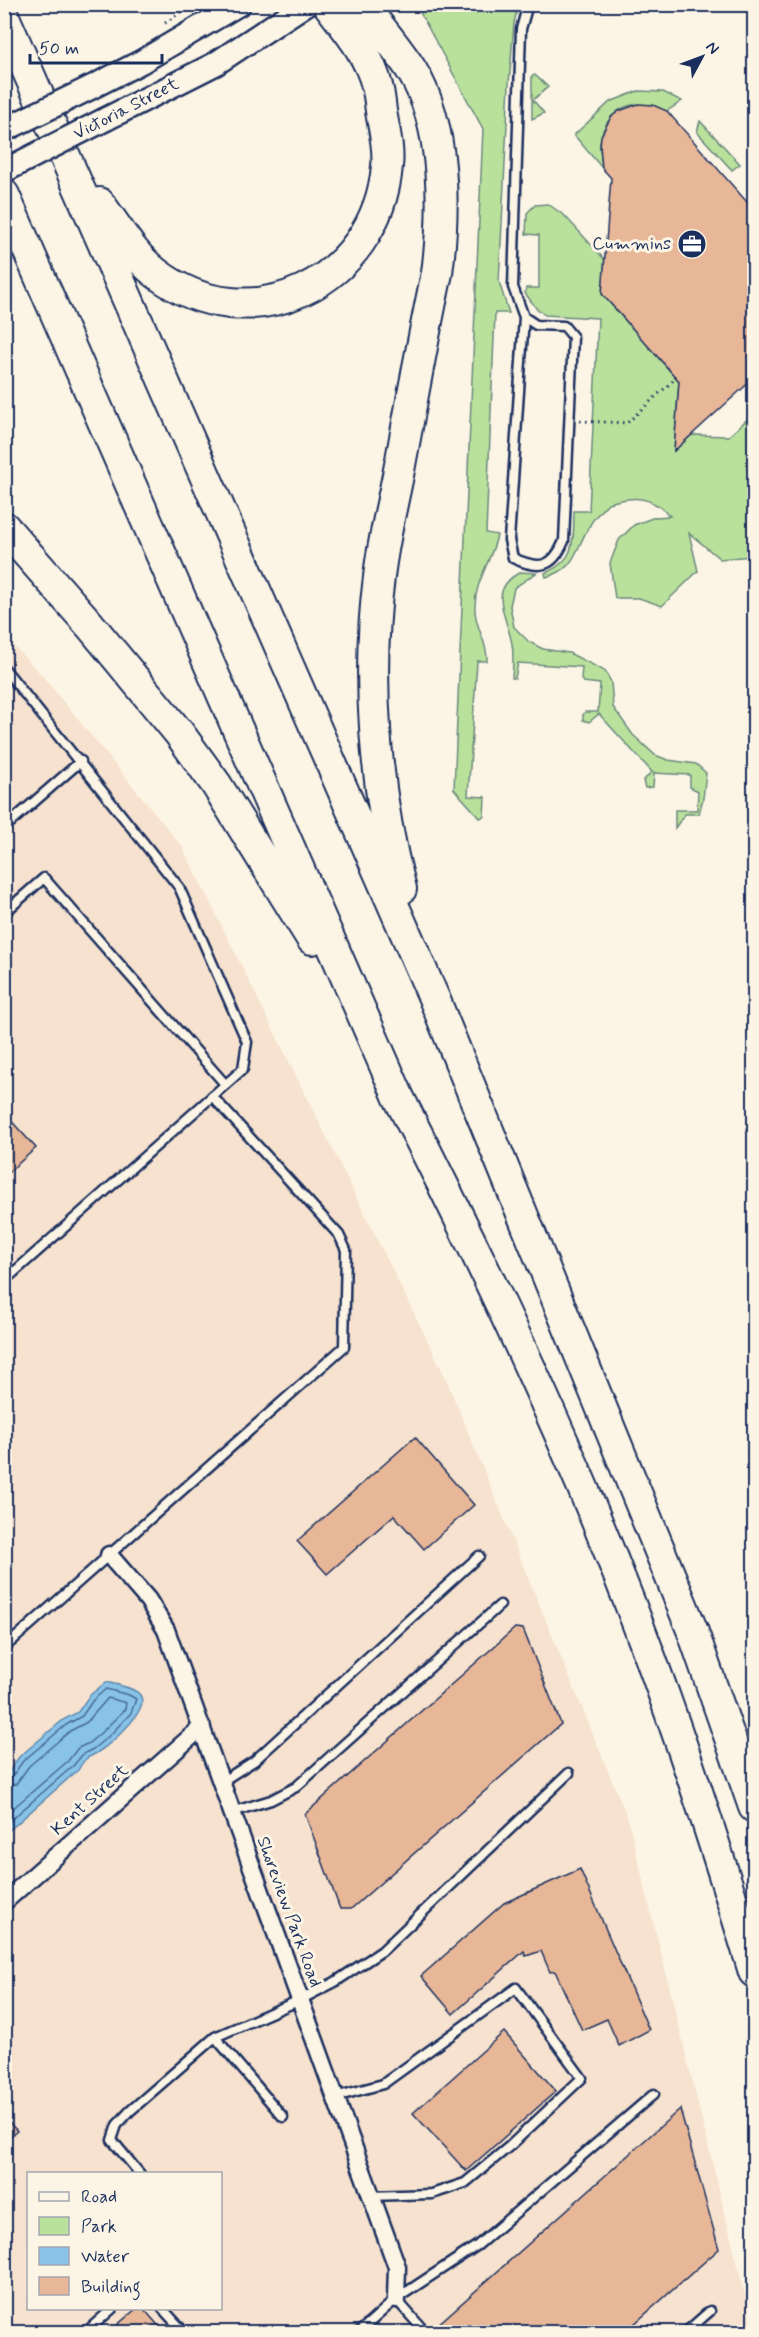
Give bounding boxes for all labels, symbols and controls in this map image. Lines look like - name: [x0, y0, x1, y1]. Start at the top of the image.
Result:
- scale bar: [30, 27, 162, 65]
- north arrow: [672, 27, 732, 87]
- text: 50 m: [39, 37, 79, 61]
- text: N: [701, 37, 724, 59]
- street label: Victoria Street: [69, 72, 183, 146]
- office icon: Cummins: [676, 228, 708, 260]
- place label: Cummins: [592, 232, 671, 256]
- street label: Kent Street: [46, 1759, 134, 1841]
- street label: Shoreview Park Road: [251, 1833, 327, 1991]
- legend: [27, 2172, 222, 2310]
- text: Road: [81, 2185, 117, 2209]
- text: Park: [81, 2215, 117, 2239]
- text: Water: [81, 2245, 130, 2269]
- text: Building: [81, 2275, 141, 2301]

